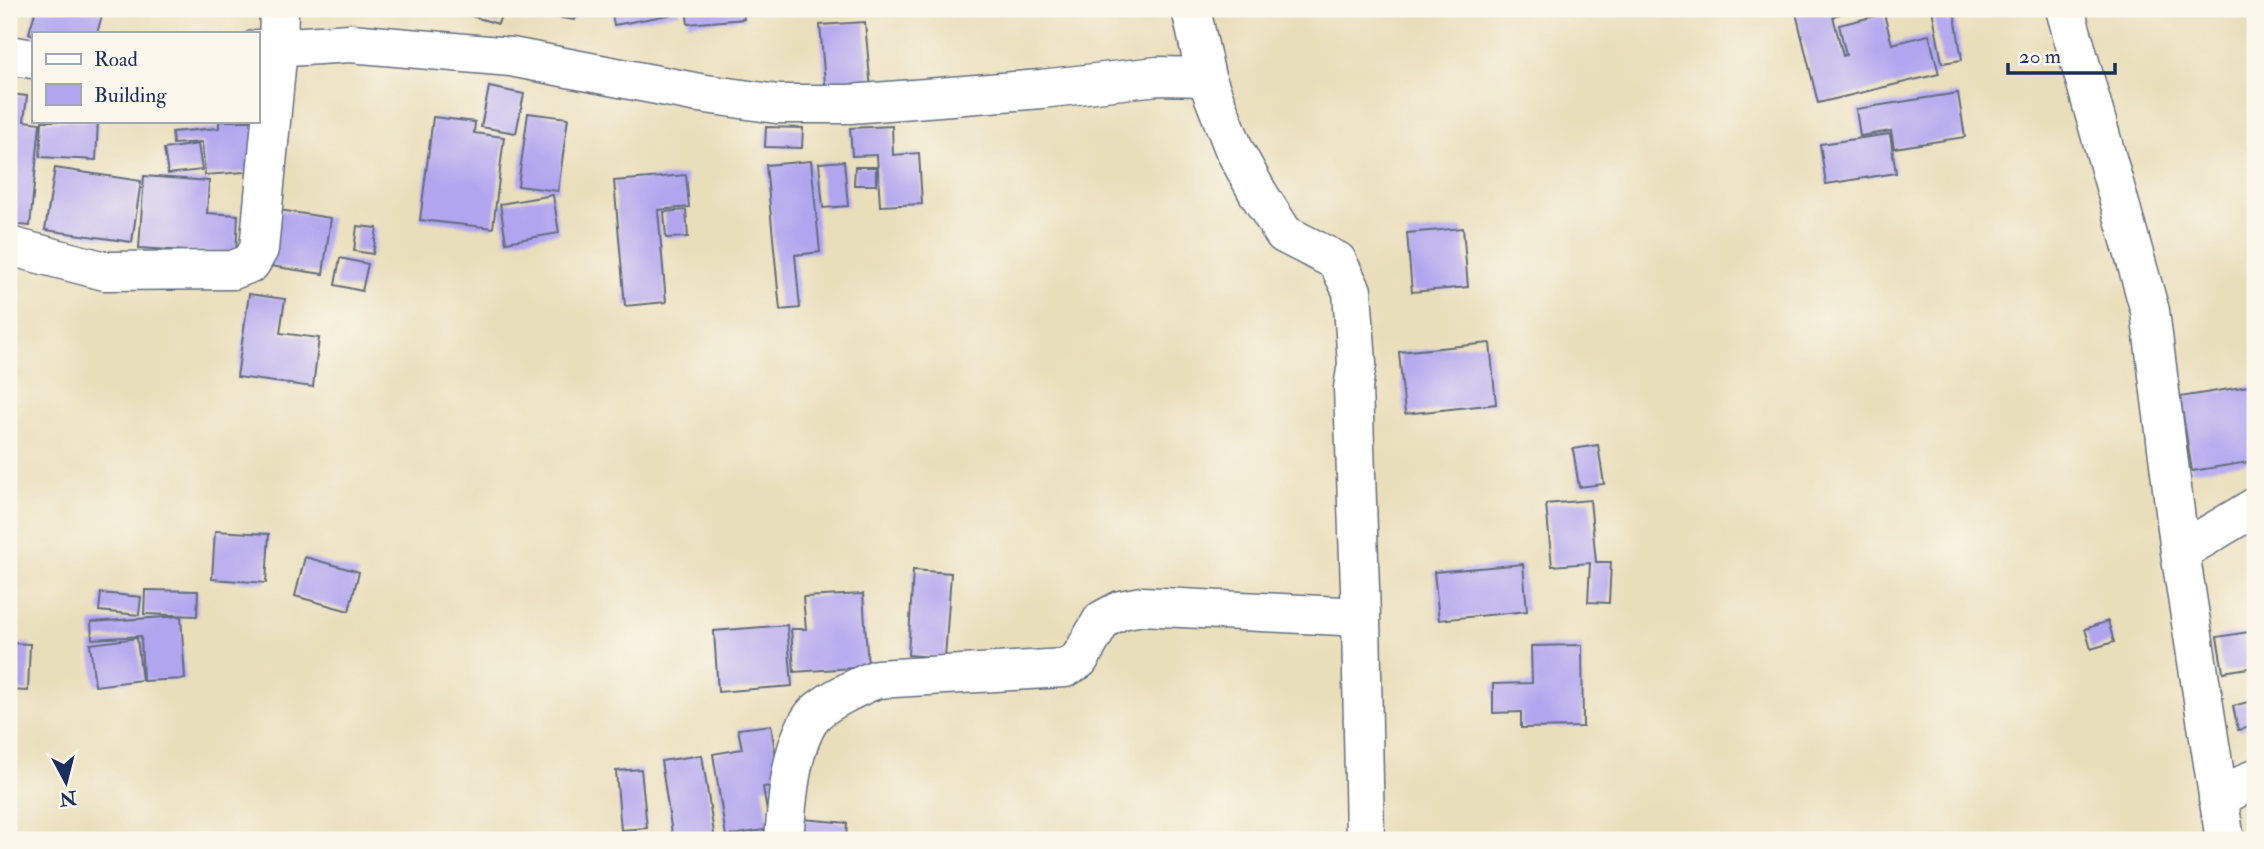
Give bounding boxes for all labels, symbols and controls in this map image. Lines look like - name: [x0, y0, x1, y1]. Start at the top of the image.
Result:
- legend: [32, 32, 259, 122]
- scale bar: [2008, 32, 2115, 76]
- text: 20 m: [2019, 43, 2061, 70]
- text: Road: [94, 46, 139, 73]
- text: Building: [94, 82, 167, 109]
- north arrow: [32, 748, 102, 818]
- text: N: [57, 785, 79, 811]

